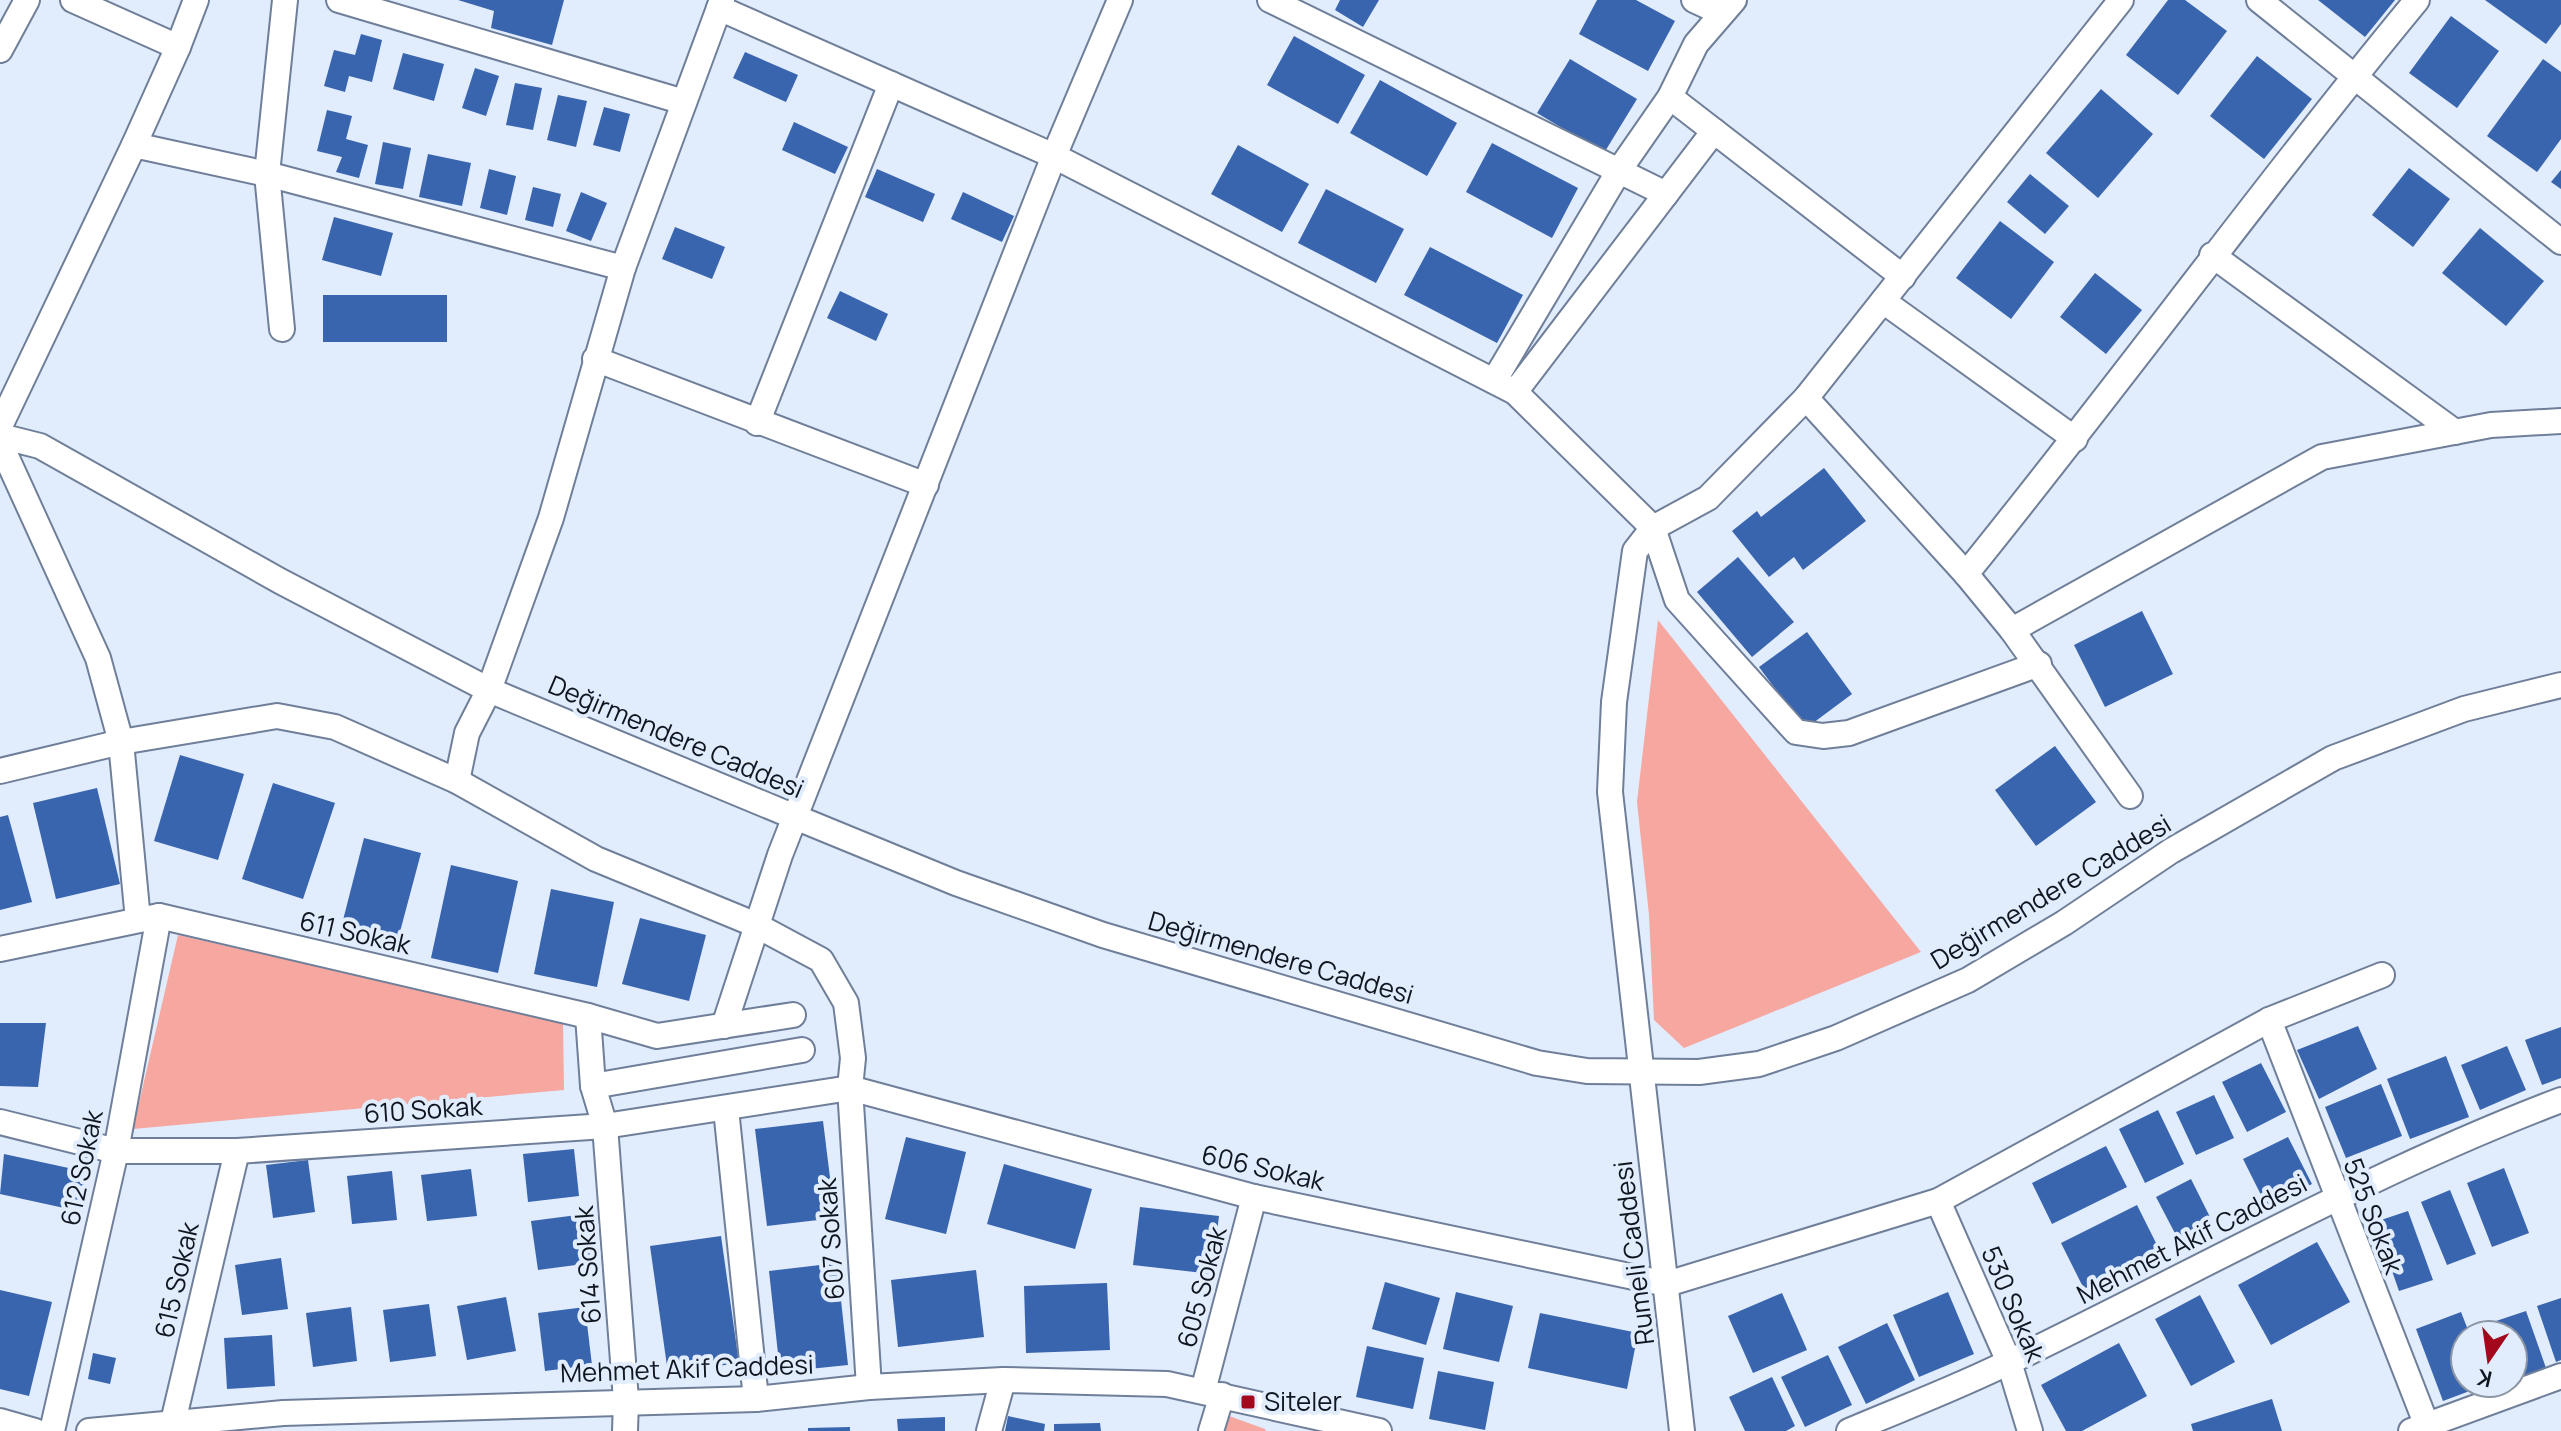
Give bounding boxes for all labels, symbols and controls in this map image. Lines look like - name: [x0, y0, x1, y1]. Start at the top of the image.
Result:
- street label: Değirmendere Caddesi: [543, 666, 810, 806]
- street label: Değirmendere Caddesi: [1924, 805, 2177, 977]
- street label: 611 Sokak: [296, 902, 415, 963]
- street label: Değirmendere Caddesi: [1144, 902, 1418, 1012]
- street label: 610 Sokak: [363, 1087, 484, 1131]
- street label: 612 Sokak: [51, 1105, 111, 1229]
- street label: 606 Sokak: [1198, 1135, 1329, 1199]
- street label: 525 Sokak: [2335, 1153, 2413, 1280]
- street label: Rumeli Caddesi: [1604, 1159, 1662, 1347]
- street label: Mehmet Akif Caddesi: [2070, 1164, 2313, 1312]
- street label: 607 Sokak: [808, 1176, 852, 1301]
- street label: 614 Sokak: [565, 1204, 609, 1325]
- street label: 615 Sokak: [145, 1217, 207, 1341]
- street label: 605 Sokak: [1168, 1221, 1235, 1351]
- street label: 530 Sokak: [1973, 1240, 2055, 1368]
- north arrow: [2449, 1319, 2529, 1399]
- street label: Mehmet Akif Caddesi: [559, 1346, 814, 1390]
- text: K: [2473, 1362, 2495, 1395]
- place label: Siteler: [1264, 1383, 1342, 1419]
- marker: Siteler: [1239, 1393, 1257, 1411]

